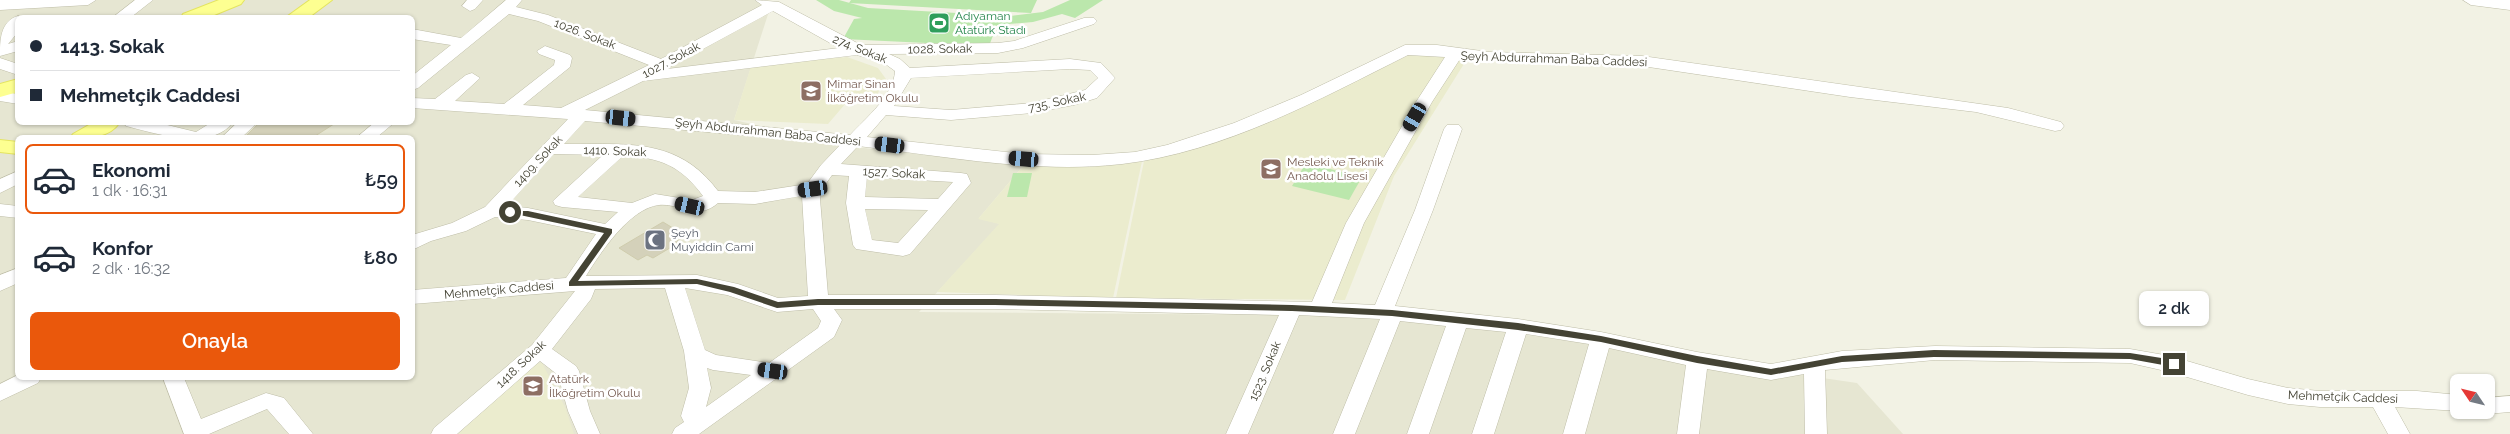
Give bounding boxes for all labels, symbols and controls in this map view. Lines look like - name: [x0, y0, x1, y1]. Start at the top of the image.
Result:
- place label: Adıyaman Atatürk Stadı: [955, 9, 1026, 37]
- sports icon: Adıyaman Atatürk Stadı: [927, 11, 951, 35]
- street label: 1026. Sokak: [552, 16, 618, 52]
- street label: 274. Sokak: [831, 32, 890, 67]
- text: 1413. Sokak: [60, 35, 164, 57]
- street label: 1027. Sokak: [640, 39, 703, 81]
- street label: 1028. Sokak: [907, 41, 973, 57]
- street label: Şeyh Abdurrahman Baba Caddesi: [1460, 49, 1648, 69]
- place label: Mimar Sinan İlköğretim Okulu: [827, 77, 918, 105]
- school or university icon: Mimar Sinan İlköğretim Okulu: [799, 79, 823, 103]
- text: Mehmetçik Caddesi: [60, 84, 240, 106]
- street label: 735. Sokak: [1027, 89, 1088, 115]
- car: [1401, 100, 1428, 134]
- car: [605, 109, 636, 127]
- street label: Şeyh Abdurrahman Baba Caddesi: [674, 115, 862, 149]
- street label: 1409. Sokak: [511, 132, 566, 190]
- car: [874, 136, 905, 154]
- street label: 1410. Sokak: [583, 143, 647, 159]
- car: [1008, 150, 1039, 168]
- place label: Mesleki ve Teknik Anadolu Lisesi: [1287, 155, 1384, 183]
- icon: car: [32, 157, 77, 202]
- school or university icon: Mesleki ve Teknik Anadolu Lisesi: [1259, 157, 1283, 181]
- text: Ekonomi: [92, 159, 171, 181]
- street label: 1527. Sokak: [862, 164, 926, 182]
- text: ₺59: [365, 168, 398, 190]
- car: [797, 179, 828, 199]
- text: 1 dk · 16:31: [92, 181, 167, 200]
- car: [673, 195, 706, 217]
- route start: [499, 201, 521, 223]
- place label: Şeyh Muyiddin Cami: [671, 226, 754, 254]
- mosque icon: Şeyh Muyiddin Cami: [643, 228, 667, 252]
- icon: car: [32, 235, 77, 280]
- text: Konfor: [92, 237, 153, 259]
- text: ₺80: [364, 246, 398, 268]
- text: 2 dk · 16:32: [92, 259, 170, 278]
- street label: Mehmetçik Caddesi: [444, 278, 554, 302]
- callout: 2 dk: [2139, 292, 2209, 326]
- text: 2 dk: [2158, 299, 2190, 318]
- button: Onayla: [30, 312, 400, 370]
- street label: 1418. Sokak: [493, 337, 549, 391]
- street label: 1523. Sokak: [1246, 339, 1284, 403]
- route end: [2163, 353, 2185, 375]
- car: [757, 361, 788, 381]
- place label: Atatürk İlköğretim Okulu: [549, 372, 640, 400]
- school or university icon: Atatürk İlköğretim Okulu: [521, 374, 545, 398]
- north arrow: [2450, 374, 2495, 419]
- map controls: [2450, 374, 2495, 419]
- street label: Mehmetçik Caddesi: [2288, 388, 2398, 406]

